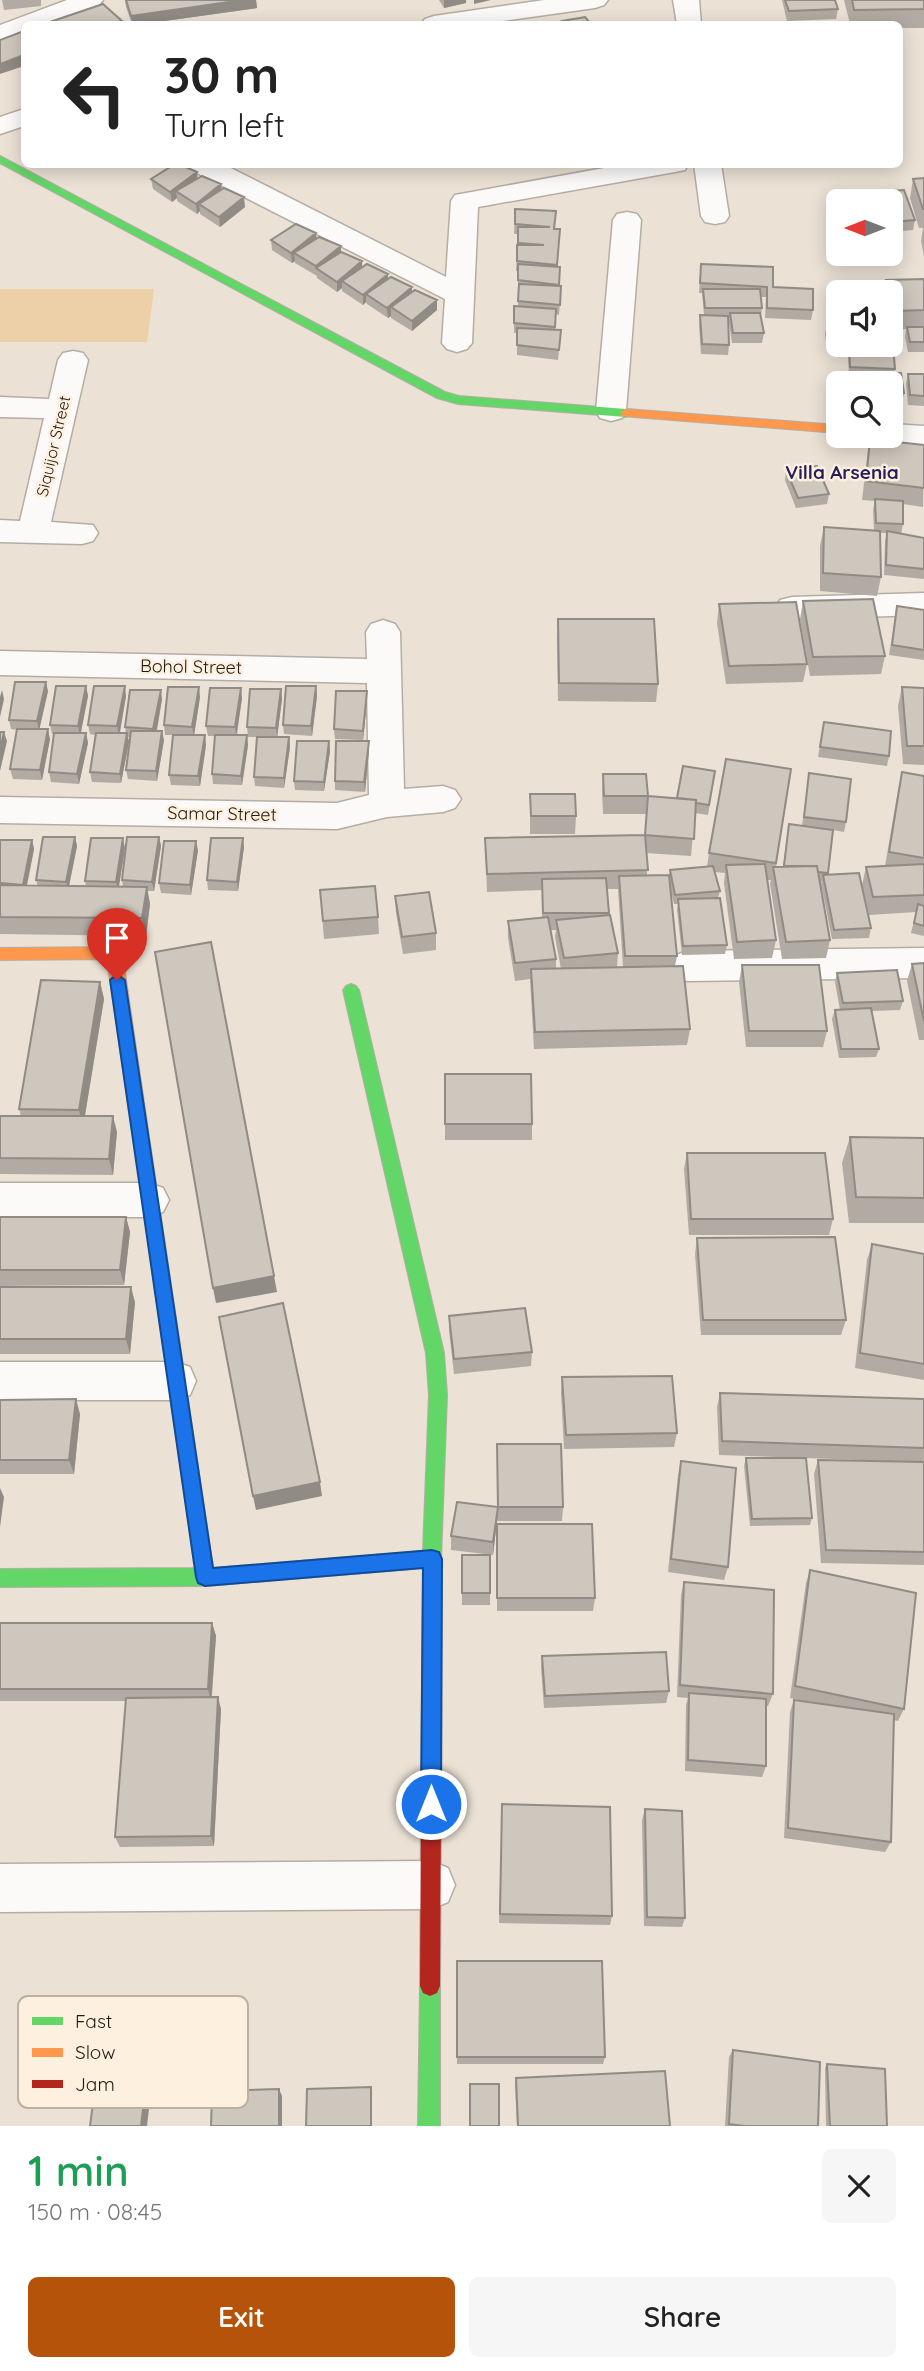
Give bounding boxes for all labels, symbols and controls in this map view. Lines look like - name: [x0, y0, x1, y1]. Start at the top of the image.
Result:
- text: 30 m: [164, 44, 279, 105]
- icon: left: [49, 49, 140, 140]
- text: Turn left: [164, 105, 285, 145]
- north arrow: [826, 189, 903, 266]
- map controls: [826, 189, 903, 448]
- button: sound: [826, 280, 903, 357]
- button: search: [826, 371, 903, 448]
- street label: Siquijor Street: [32, 394, 74, 498]
- district label: Villa Arsenia: [785, 460, 899, 484]
- street label: Bohol Street: [140, 654, 242, 679]
- street label: Samar Street: [167, 801, 277, 826]
- pin: [87, 908, 147, 980]
- icon: arrive: [98, 919, 136, 957]
- position arrow: [394, 1767, 468, 1841]
- legend: [18, 1996, 248, 2108]
- text: Fast: [75, 2009, 112, 2033]
- text: Slow: [75, 2040, 116, 2064]
- text: Jam: [75, 2072, 115, 2096]
- text: 1 min: [28, 2144, 129, 2197]
- button: close: [822, 2149, 896, 2223]
- text: 150 m · 08:45: [28, 2197, 162, 2226]
- button: Exit: [28, 2277, 455, 2357]
- button: Share: [469, 2277, 896, 2357]

